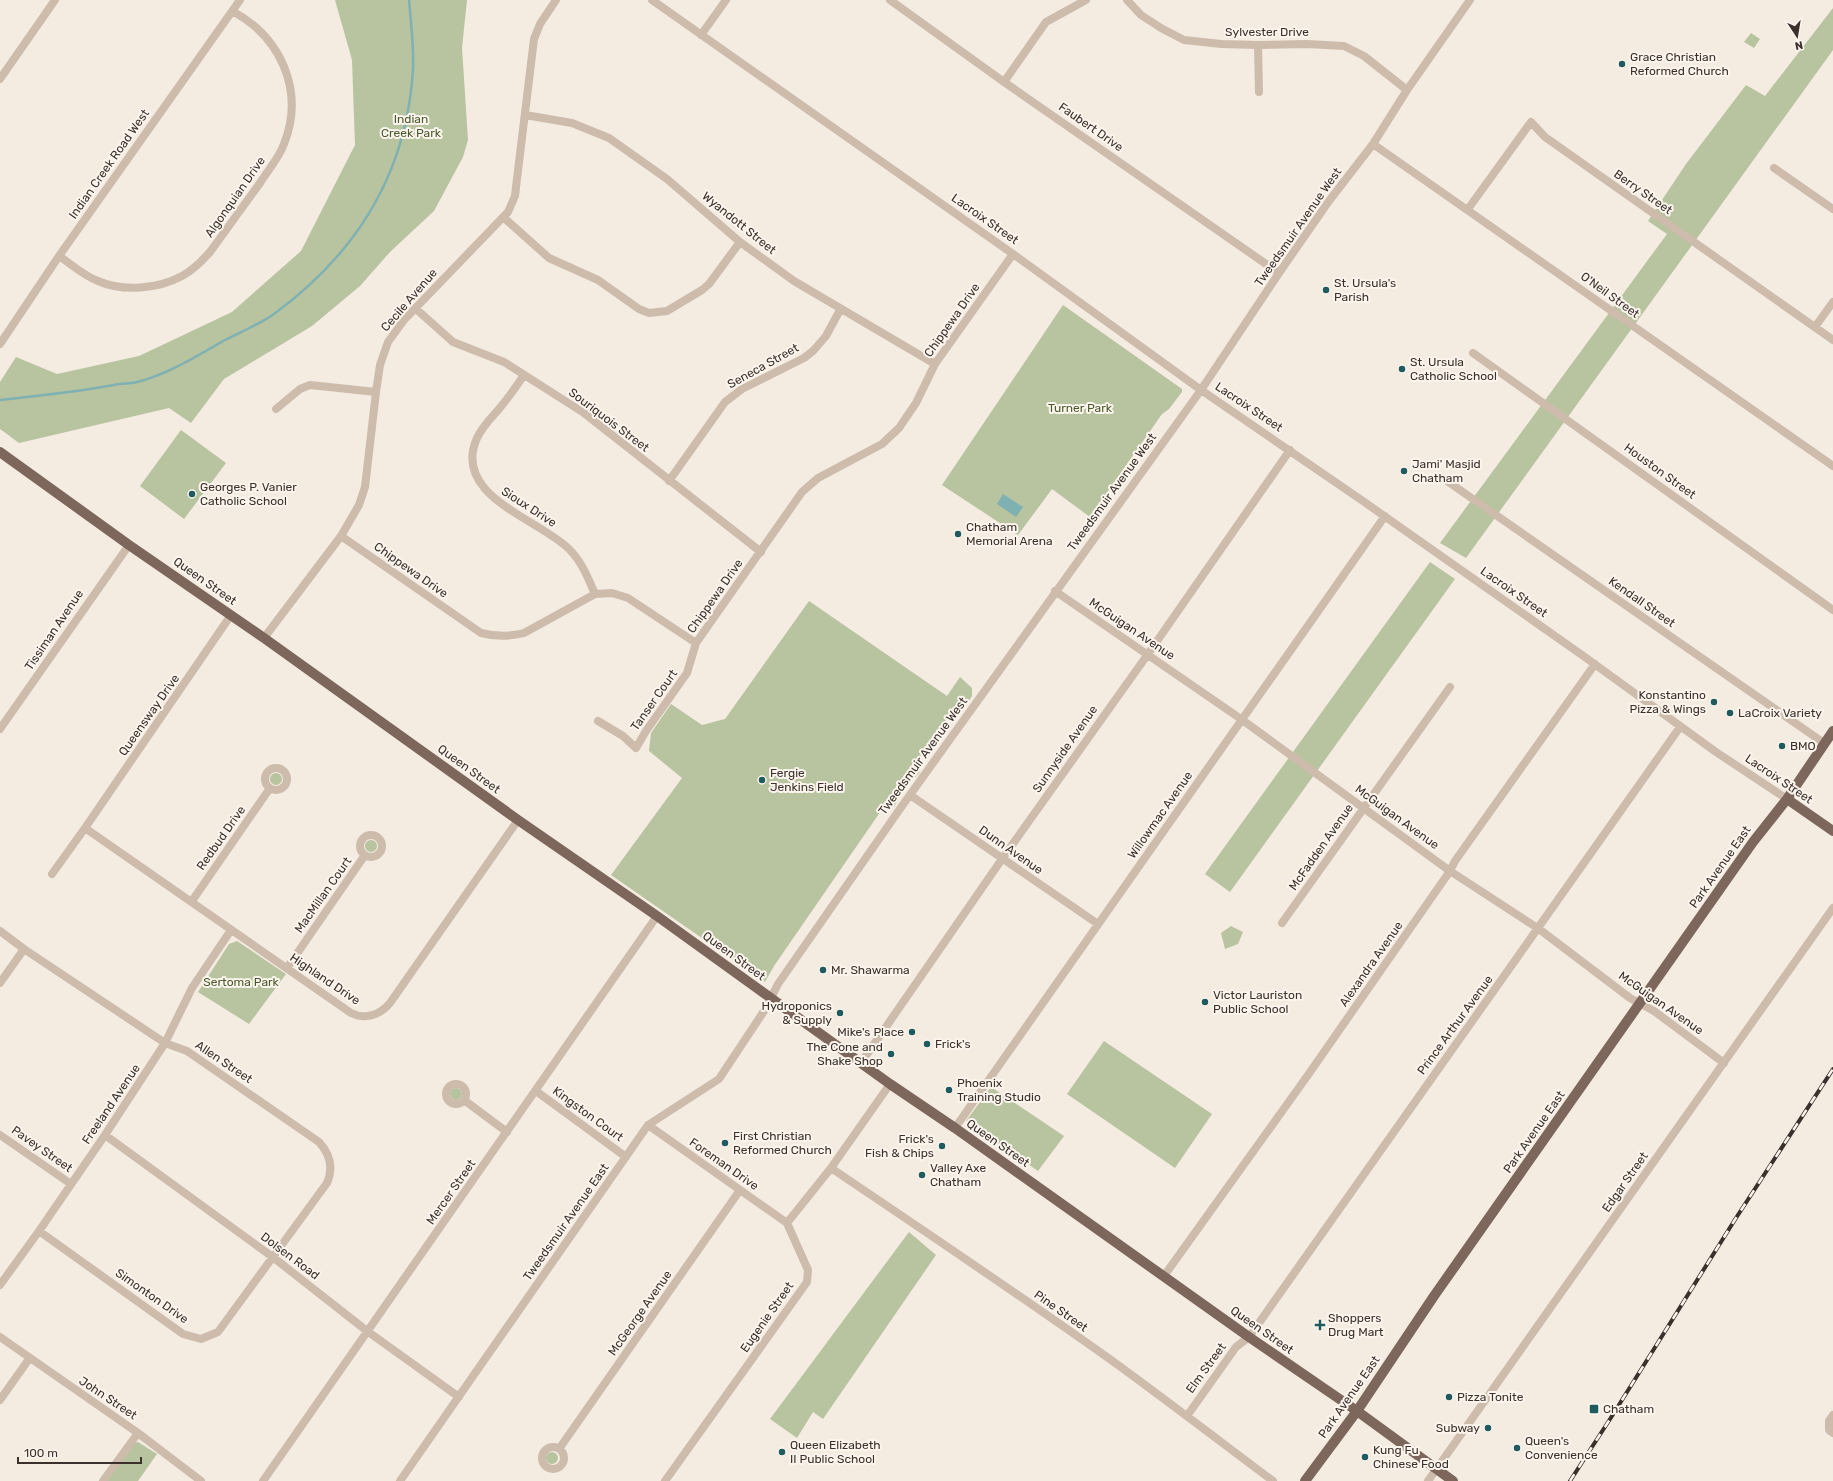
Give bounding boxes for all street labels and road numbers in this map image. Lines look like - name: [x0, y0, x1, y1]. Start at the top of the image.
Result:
- street label: Sylvester Drive: [1225, 25, 1309, 39]
- street label: Faubert Drive: [1056, 100, 1126, 155]
- street label: Indian Creek Road West: [66, 106, 152, 221]
- street label: Algonquian Drive: [202, 154, 268, 240]
- street label: Tweedsmuir Avenue West: [1252, 165, 1345, 289]
- street label: Berry Street: [1611, 167, 1675, 217]
- street label: Wyandott Street: [699, 189, 779, 257]
- street label: Lacroix Street: [949, 191, 1021, 247]
- street label: Cecile Avenue: [378, 266, 440, 334]
- street label: O'Neil Street: [1578, 269, 1642, 321]
- street label: Chippewa Drive: [921, 280, 983, 360]
- street label: Seneca Street: [725, 341, 801, 391]
- street label: Lacroix Street: [1213, 379, 1286, 435]
- street label: Souriquois Street: [566, 385, 652, 455]
- street label: Tweedsmuir Avenue West: [1065, 430, 1159, 553]
- street label: Houston Street: [1621, 440, 1699, 502]
- street label: Sioux Drive: [499, 484, 559, 530]
- street label: Chippewa Drive: [371, 539, 451, 601]
- street label: Queen Street: [171, 554, 239, 608]
- street label: Chippewa Drive: [684, 556, 746, 636]
- street label: Lacroix Street: [1478, 564, 1550, 620]
- street label: Kendall Street: [1606, 574, 1678, 630]
- street label: Tissiman Avenue: [22, 587, 86, 673]
- street label: McGuigan Avenue: [1087, 595, 1178, 663]
- street label: Tanser Court: [628, 667, 680, 733]
- street label: Queensway Drive: [116, 671, 182, 758]
- street label: Tweedsmuir Avenue West: [876, 694, 970, 817]
- street label: Sunnyside Avenue: [1030, 703, 1100, 795]
- street label: Queen Street: [435, 742, 503, 796]
- street label: Lacroix Street: [1743, 751, 1816, 807]
- street label: Willowmac Avenue: [1125, 768, 1196, 861]
- street label: McGuigan Avenue: [1352, 782, 1442, 852]
- street label: McFadden Avenue: [1286, 801, 1356, 893]
- street label: Redbud Drive: [194, 803, 248, 873]
- street label: Dunn Avenue: [976, 823, 1046, 877]
- street label: Park Avenue East: [1686, 823, 1754, 911]
- street label: MacMillan Court: [292, 854, 355, 936]
- street label: Alexandra Avenue: [1336, 919, 1406, 1009]
- street label: Queen Street: [700, 929, 768, 983]
- street label: Highland Drive: [287, 950, 363, 1008]
- street label: McGuigan Avenue: [1616, 969, 1706, 1038]
- street label: Prince Arthur Avenue: [1414, 972, 1496, 1077]
- street label: Allen Street: [193, 1038, 255, 1086]
- street label: Freeland Avenue: [79, 1061, 143, 1147]
- street label: Kingston Court: [550, 1084, 626, 1144]
- street label: Park Avenue East: [1500, 1088, 1568, 1176]
- street label: Queen Street: [964, 1116, 1032, 1170]
- street label: Pavey Street: [9, 1123, 75, 1175]
- street label: Foreman Drive: [687, 1135, 762, 1193]
- street label: Edgar Street: [1599, 1149, 1651, 1215]
- street label: Mercer Street: [423, 1157, 479, 1227]
- street label: Tweedsmuir Avenue East: [520, 1161, 612, 1283]
- street label: Dolsen Road: [258, 1229, 322, 1283]
- street label: Simonton Drive: [113, 1266, 191, 1326]
- street label: McGeorge Avenue: [605, 1267, 675, 1358]
- street label: Eugenie Street: [738, 1279, 797, 1355]
- street label: Pine Street: [1031, 1287, 1091, 1335]
- street label: Queen Street: [1228, 1303, 1296, 1357]
- street label: Elm Street: [1183, 1340, 1229, 1396]
- street label: Park Avenue East: [1315, 1353, 1383, 1441]
- street label: John Street: [76, 1374, 140, 1423]

